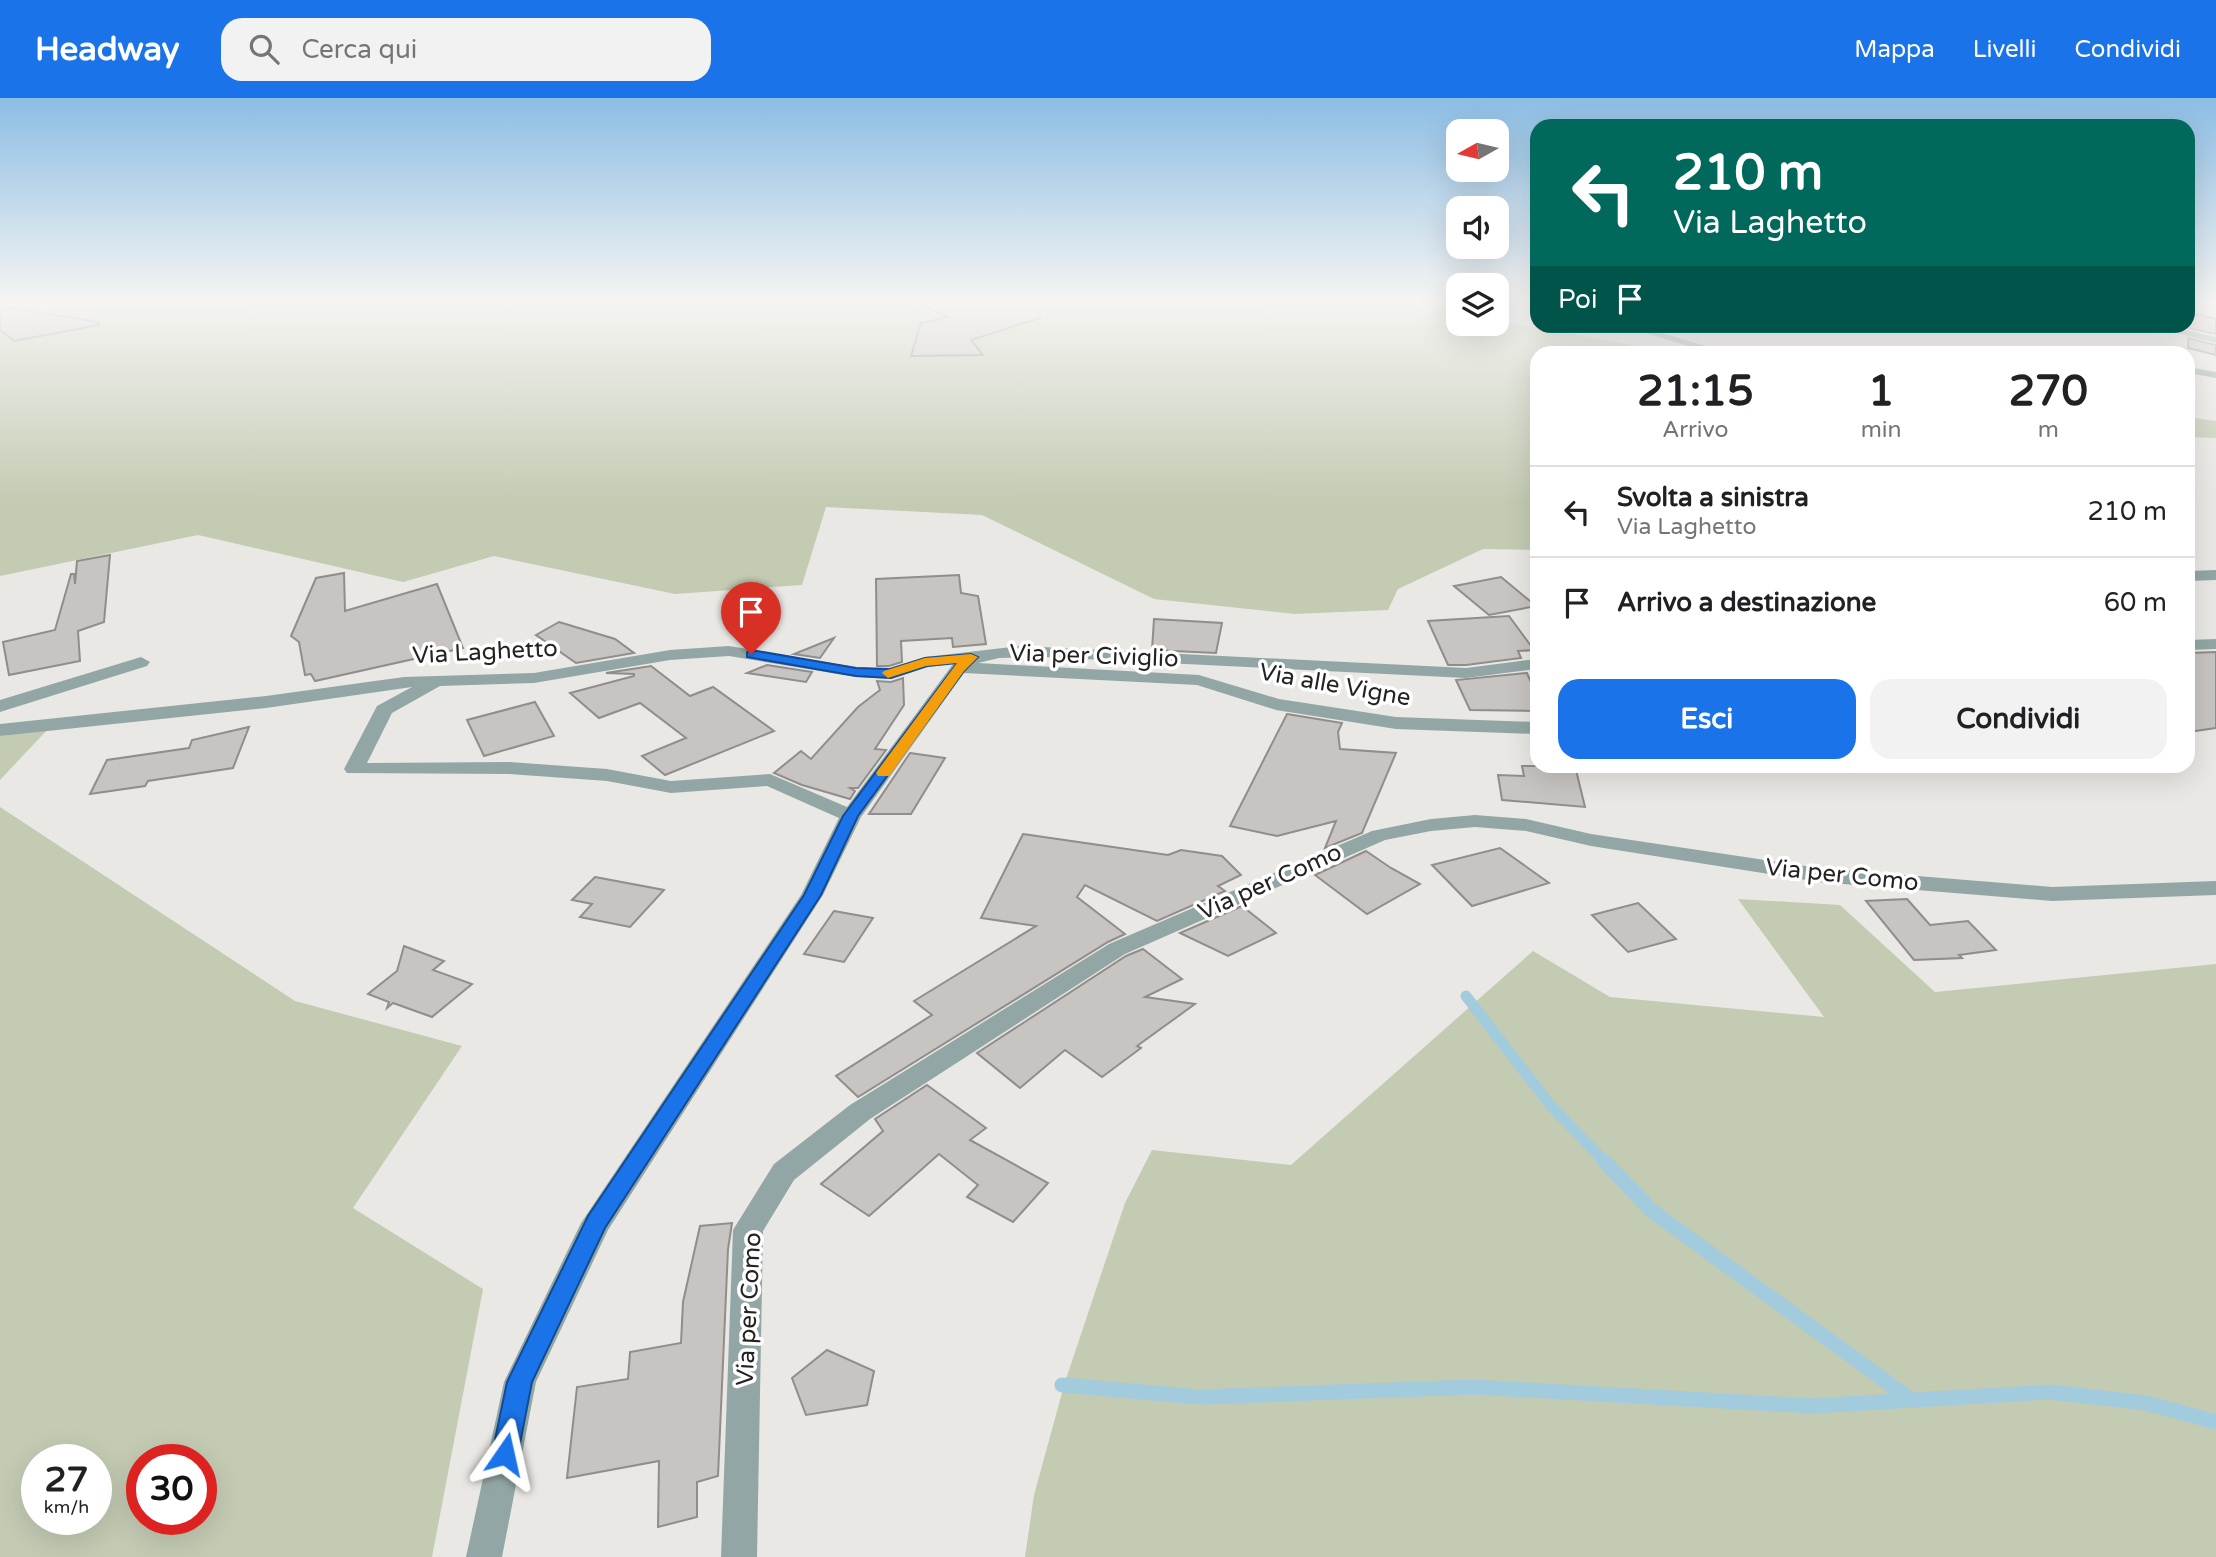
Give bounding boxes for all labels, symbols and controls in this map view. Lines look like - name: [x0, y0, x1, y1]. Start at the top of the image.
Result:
- search box: [221, 18, 711, 81]
- text: Headway: [35, 30, 179, 69]
- icon: search: [245, 30, 283, 68]
- text: Cerca qui: [301, 34, 417, 65]
- text: Mappa: [1854, 35, 1935, 64]
- text: Livelli: [1973, 35, 2037, 64]
- text: Condividi: [2075, 35, 2181, 64]
- north arrow: [1446, 119, 1508, 182]
- map controls: [1446, 119, 1509, 336]
- text: 210 m: [1673, 144, 1823, 203]
- icon: left: [1558, 147, 1649, 238]
- button: sound: [1446, 196, 1509, 259]
- text: Via Laghetto: [1673, 204, 1867, 242]
- button: layers: [1446, 273, 1509, 336]
- icon: arrive: [1611, 280, 1649, 318]
- text: Poi: [1558, 284, 1597, 315]
- text: 21:15: [1637, 366, 1754, 417]
- text: 1: [1868, 366, 1894, 417]
- text: 270: [2009, 366, 2088, 417]
- text: Arrivo: [1662, 416, 1729, 444]
- text: min: [1861, 416, 1902, 444]
- text: m: [2038, 416, 2059, 444]
- text: Svolta a sinistra: [1617, 482, 1809, 513]
- icon: left: [1558, 493, 1596, 531]
- text: 210 m: [2087, 496, 2167, 527]
- text: Via Laghetto: [1617, 513, 1756, 541]
- pin: [721, 582, 781, 654]
- icon: arrive: [1558, 584, 1596, 622]
- text: Arrivo a destinazione: [1617, 587, 1876, 618]
- text: 60 m: [2104, 587, 2167, 618]
- icon: arrive: [732, 593, 770, 631]
- street label: Via Laghetto: [412, 634, 558, 670]
- street label: Via per Civiglio: [1009, 639, 1179, 673]
- street label: Via alle Vigne: [1257, 657, 1413, 713]
- button: Esci: [1558, 679, 1856, 759]
- button: Condividi: [1870, 679, 2167, 759]
- street label: Via per Como: [1194, 837, 1346, 927]
- street label: Via per Como: [1764, 853, 1920, 897]
- street label: Via per Como: [730, 1231, 768, 1387]
- position arrow: [468, 1417, 542, 1491]
- speed limit sign: 30: [126, 1444, 217, 1535]
- text: 27: [45, 1459, 88, 1501]
- text: km/h: [44, 1496, 89, 1518]

